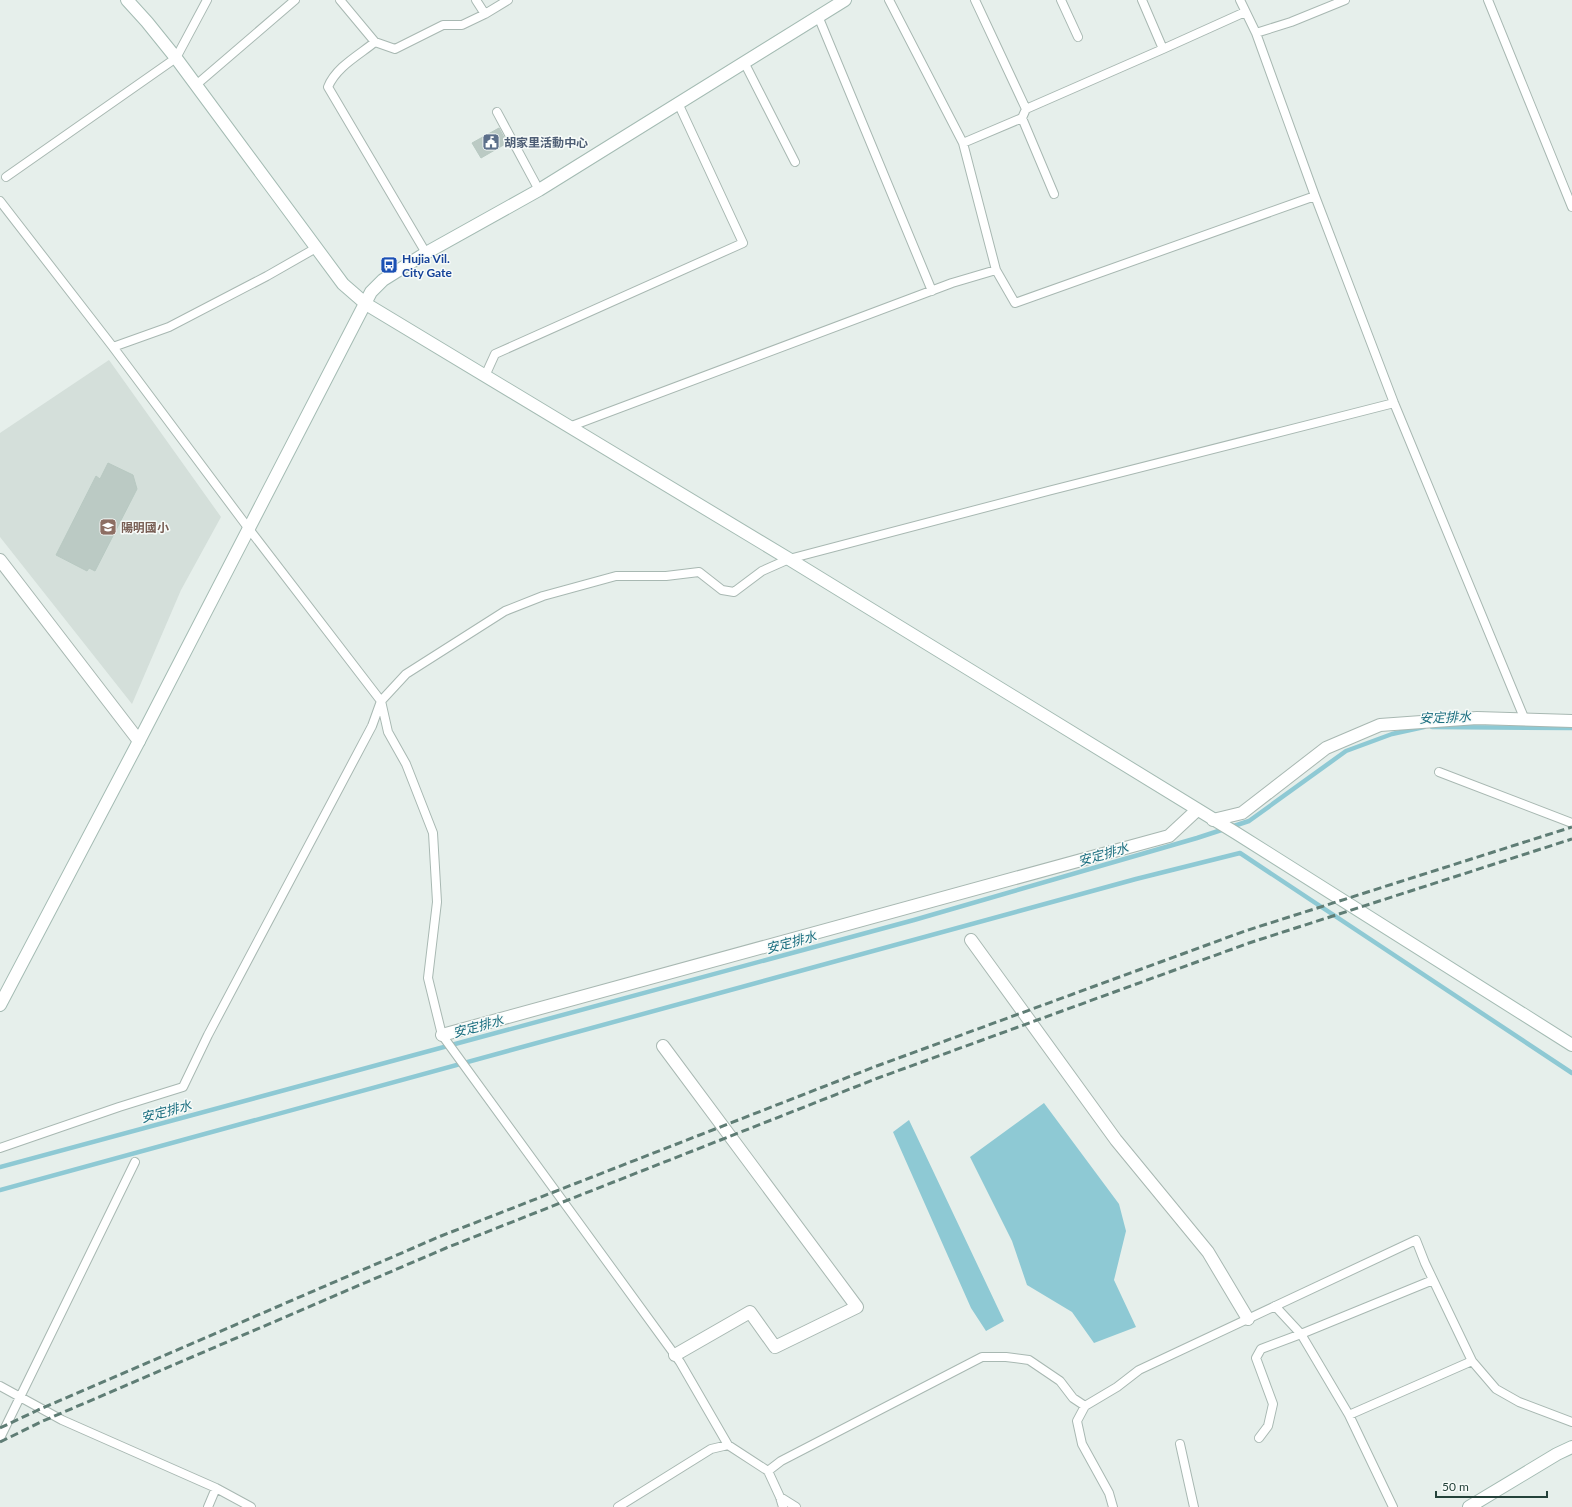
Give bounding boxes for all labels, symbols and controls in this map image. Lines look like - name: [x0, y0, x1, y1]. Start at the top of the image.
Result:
- public building icon: 胡家里活動中心: [481, 132, 501, 152]
- place label: 胡家里活動中心: [504, 135, 588, 150]
- place label: Hujia Vil. City Gate: [402, 251, 453, 280]
- bus stop icon: Hujia Vil. City Gate: [379, 255, 399, 275]
- school or university icon: 陽明國小: [98, 517, 118, 537]
- place label: 陽明國小: [121, 520, 169, 535]
- water label: 安定排水: [1419, 708, 1472, 726]
- water label: 安定排水: [1076, 839, 1131, 869]
- water label: 安定排水: [764, 927, 819, 956]
- water label: 安定排水: [451, 1011, 506, 1040]
- water label: 安定排水: [139, 1096, 194, 1125]
- scale bar: [1436, 1473, 1547, 1499]
- text: 50 m: [1442, 1479, 1469, 1494]

